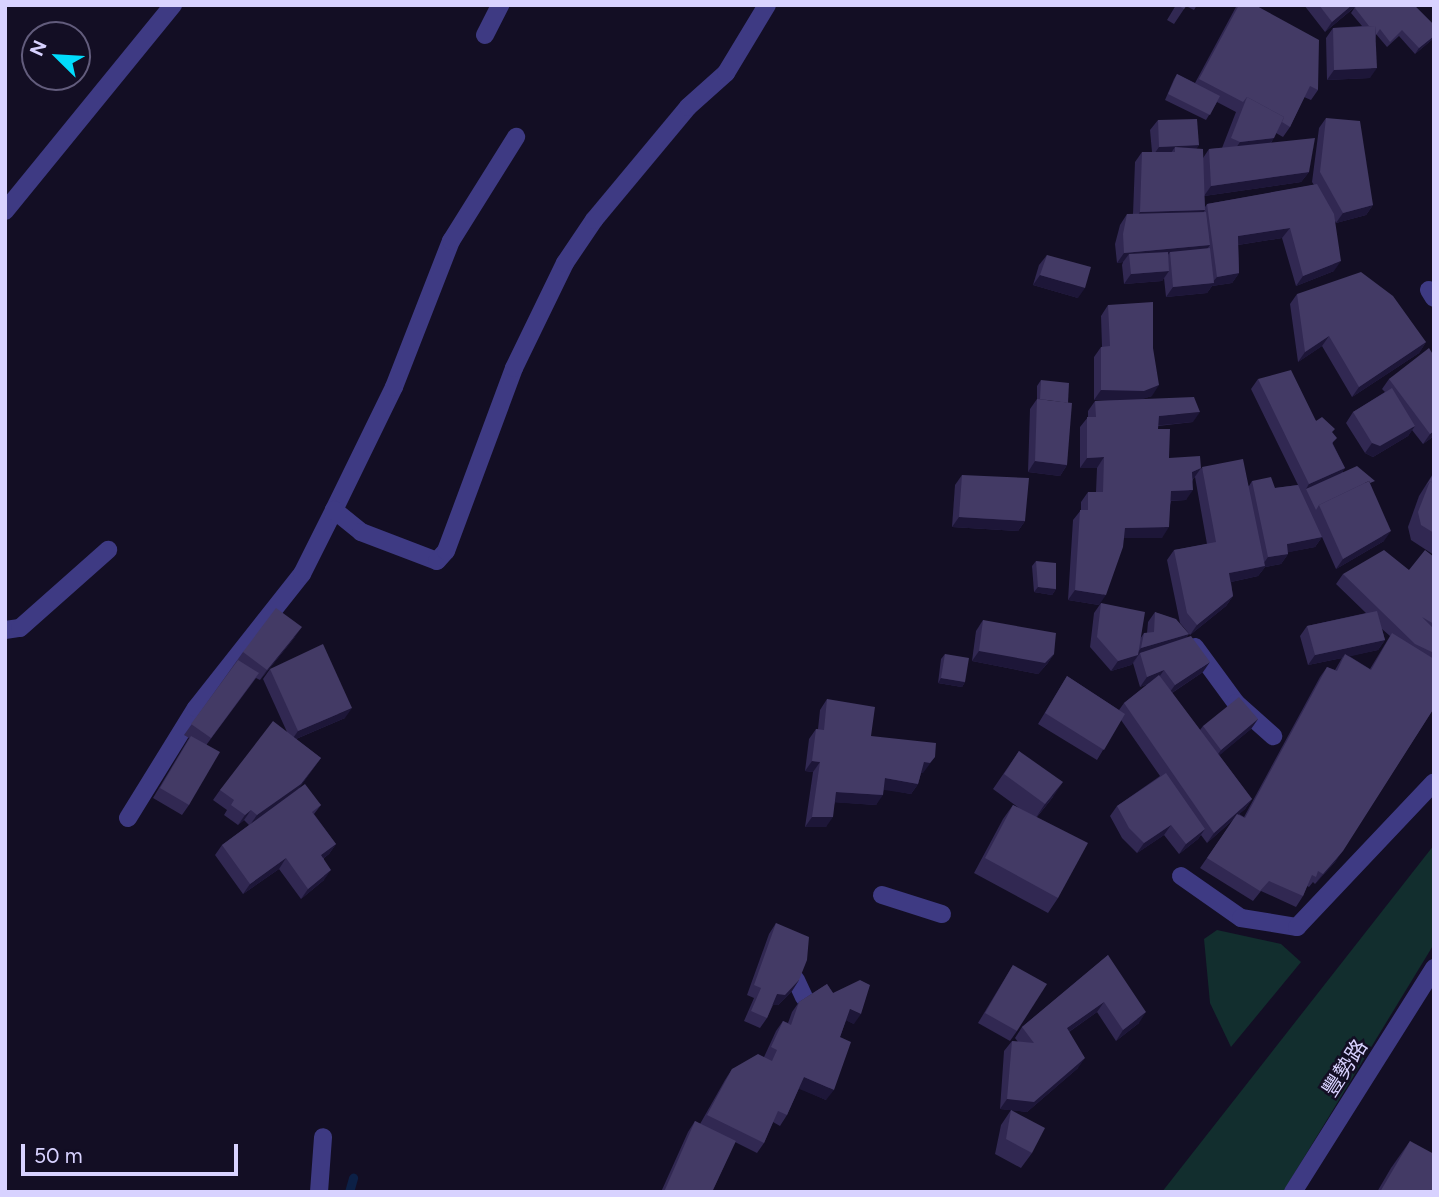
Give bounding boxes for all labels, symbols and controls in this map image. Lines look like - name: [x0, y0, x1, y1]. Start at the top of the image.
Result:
- north arrow: [21, 21, 91, 91]
- text: N: [25, 37, 52, 59]
- street label: 豐勢路: [1317, 1035, 1373, 1101]
- scale bar: [24, 1130, 242, 1174]
- text: 50 m: [34, 1143, 83, 1168]

